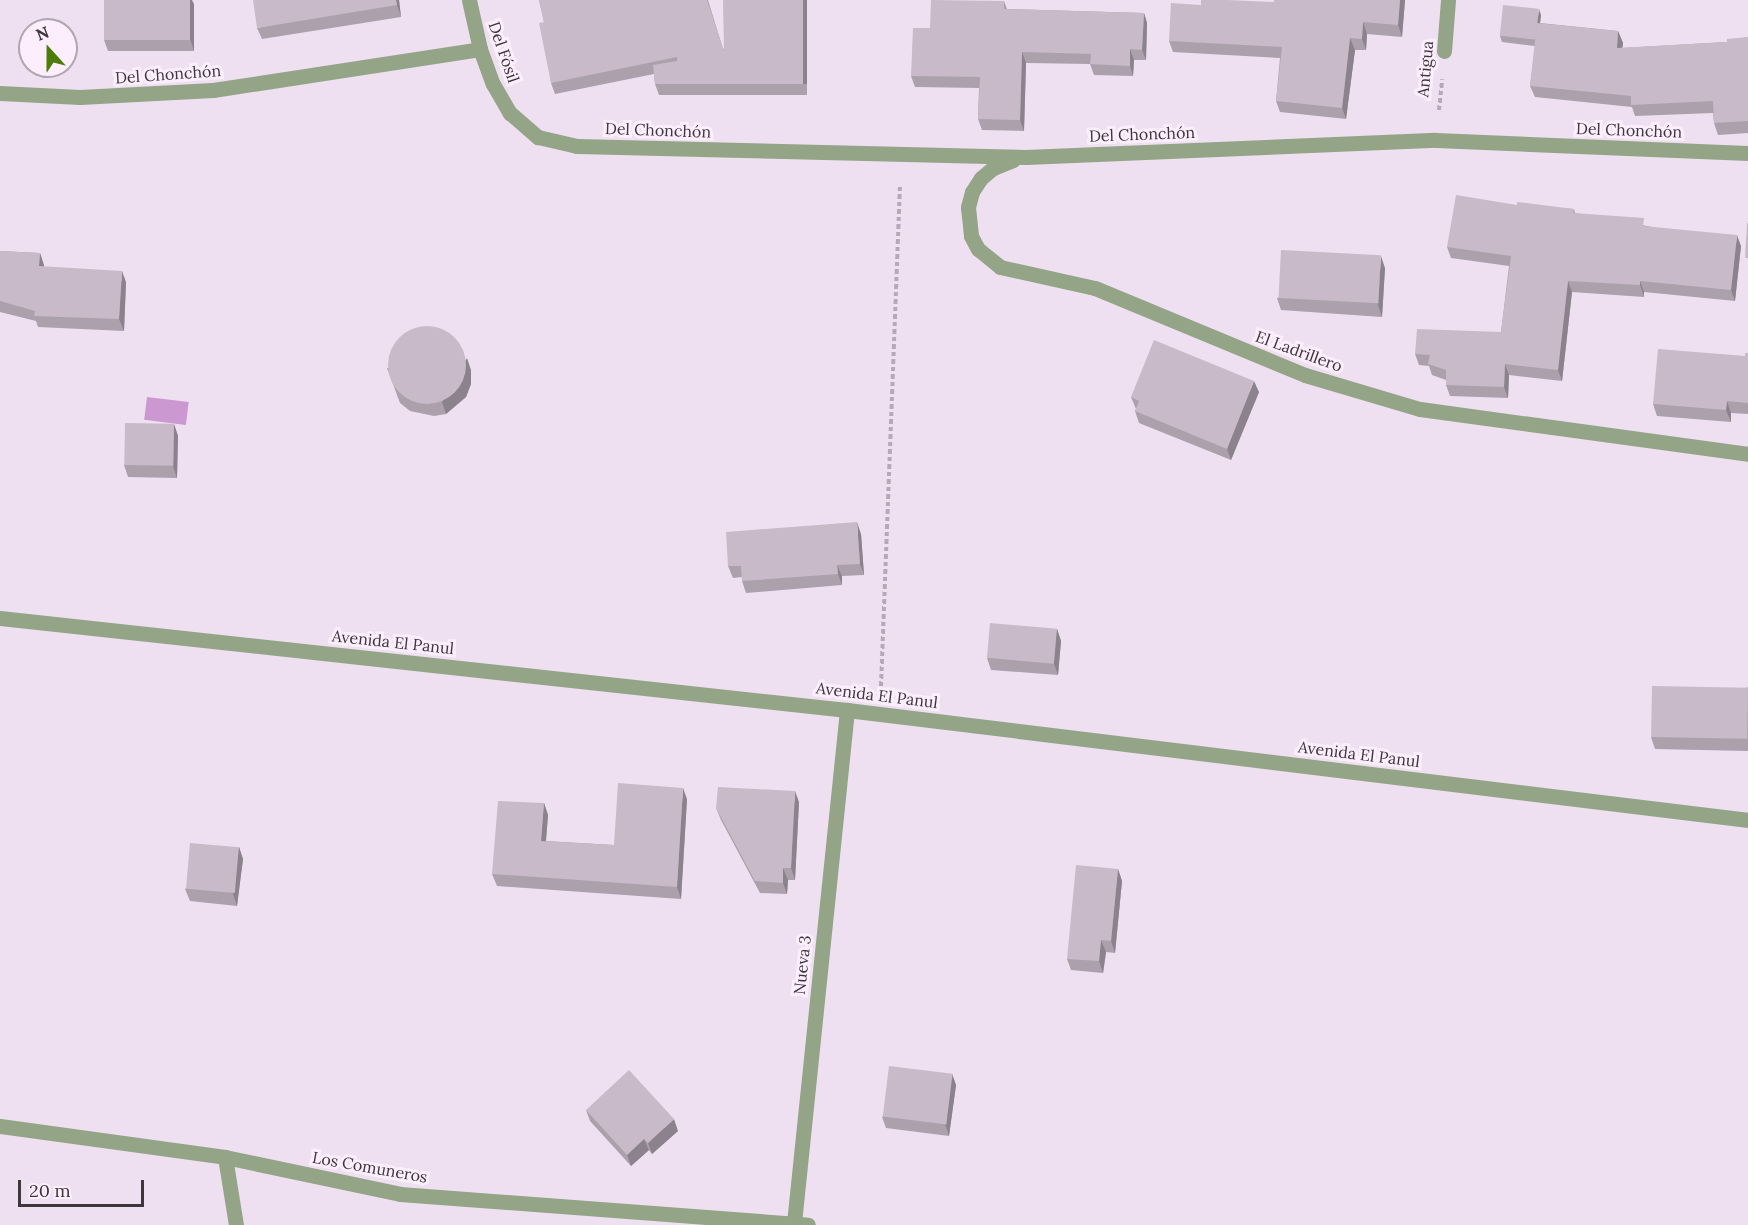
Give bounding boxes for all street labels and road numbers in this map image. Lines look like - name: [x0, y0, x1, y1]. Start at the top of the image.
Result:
- street label: Del Fósil: [485, 19, 523, 85]
- street label: Antigua: [1413, 40, 1437, 98]
- street label: Del Chonchón: [114, 61, 222, 87]
- street label: Del Chonchón: [605, 119, 711, 141]
- street label: Del Chonchón: [1576, 119, 1682, 141]
- street label: Del Chonchón: [1089, 123, 1195, 145]
- street label: El Ladrillero: [1253, 326, 1345, 376]
- street label: Avenida El Panul: [331, 626, 455, 658]
- street label: Avenida El Panul: [815, 678, 939, 712]
- street label: Avenida El Panul: [1297, 737, 1421, 771]
- street label: Nueva 3: [789, 934, 815, 996]
- street label: Los Comuneros: [311, 1147, 429, 1187]

